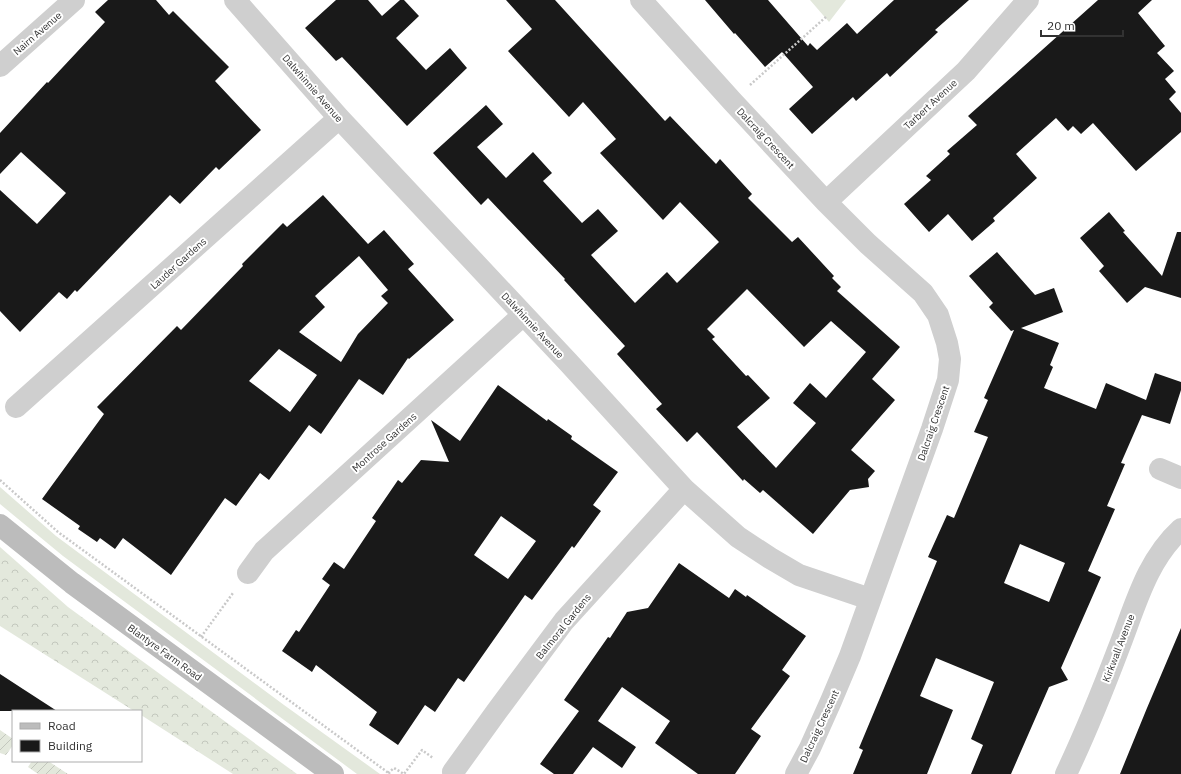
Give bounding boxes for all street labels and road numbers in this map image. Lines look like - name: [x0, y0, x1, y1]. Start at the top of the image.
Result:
- street label: Nairn Avenue: [10, 8, 65, 58]
- street label: Dalwhinnie Avenue: [280, 52, 346, 125]
- street label: Tarbert Avenue: [901, 76, 960, 132]
- street label: Dalcraig Crescent: [734, 105, 798, 172]
- street label: Lauder Gardens: [148, 235, 209, 292]
- street label: Dalwhinnie Avenue: [499, 290, 567, 361]
- street label: Dalcraig Crescent: [915, 383, 953, 463]
- street label: Montrose Gardens: [349, 410, 419, 475]
- street label: Balmoral Gardens: [533, 591, 594, 662]
- street label: Kirkwall Avenue: [1100, 612, 1138, 684]
- street label: Blantyre Farm Road: [125, 621, 204, 684]
- street label: Dalcraig Crescent: [797, 687, 842, 765]

